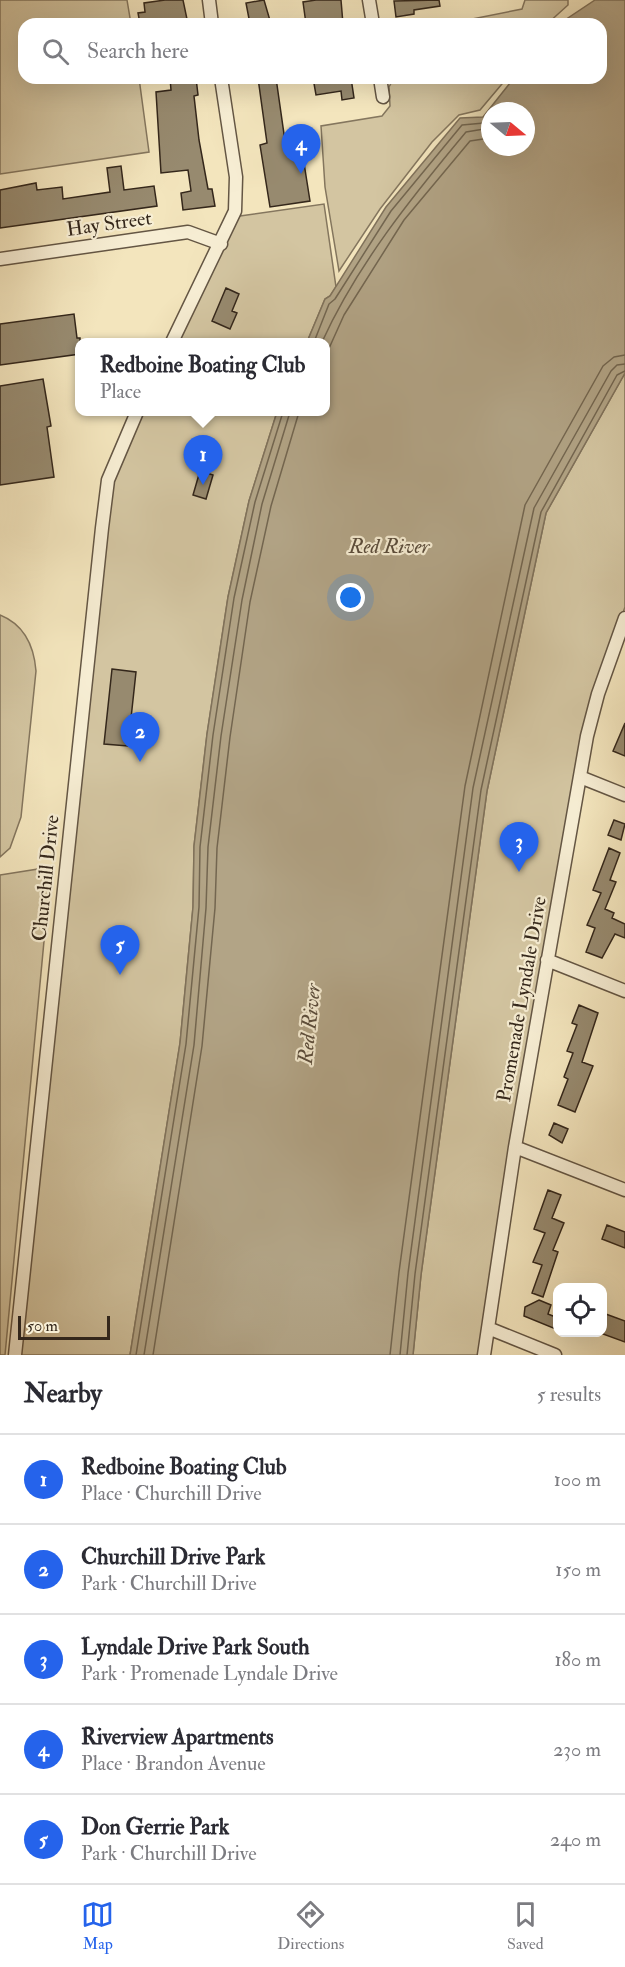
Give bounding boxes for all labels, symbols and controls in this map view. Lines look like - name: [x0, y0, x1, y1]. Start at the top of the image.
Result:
- search box: [18, 18, 607, 84]
- icon: search: [39, 35, 72, 68]
- text: Search here: [87, 37, 189, 65]
- north arrow: [481, 102, 535, 156]
- pin: 4: [282, 124, 320, 174]
- street label: Hay Street: [65, 205, 154, 242]
- popup: [75, 338, 330, 416]
- text: Redboine Boating Club: [100, 351, 305, 379]
- text: Place: [100, 379, 141, 404]
- pin: 1: [184, 436, 222, 485]
- water label: Red River: [348, 533, 431, 560]
- your location: [336, 583, 365, 612]
- pin: 2: [120, 712, 160, 762]
- street label: Churchill Drive: [26, 814, 65, 942]
- pin: 3: [500, 822, 538, 872]
- street label: Promenade Lyndale Drive: [491, 894, 552, 1104]
- pin: 5: [100, 926, 140, 975]
- water label: Red River: [292, 981, 327, 1067]
- map controls: [553, 1283, 607, 1337]
- button: locate: [553, 1283, 607, 1337]
- scale bar: [18, 1313, 110, 1340]
- text: 50 m: [27, 1316, 58, 1336]
- text: Nearby: [24, 1378, 102, 1410]
- text: 5 results: [537, 1382, 601, 1407]
- text: Redboine Boating Club: [81, 1453, 287, 1481]
- text: 1: [40, 1467, 47, 1492]
- text: 100 m: [554, 1467, 601, 1492]
- text: Place · Churchill Drive: [81, 1481, 262, 1506]
- text: Churchill Drive Park: [81, 1543, 265, 1571]
- text: 2: [38, 1557, 49, 1582]
- text: 150 m: [555, 1557, 601, 1582]
- text: Park · Churchill Drive: [81, 1571, 257, 1596]
- text: Lyndale Drive Park South: [81, 1633, 310, 1661]
- text: 3: [40, 1647, 47, 1672]
- text: 180 m: [554, 1647, 601, 1672]
- text: Park · Promenade Lyndale Drive: [81, 1661, 338, 1686]
- text: Riverview Apartments: [81, 1723, 274, 1751]
- text: 4: [38, 1737, 49, 1762]
- text: 230 m: [553, 1737, 601, 1762]
- text: Place · Brandon Avenue: [81, 1751, 266, 1776]
- text: Don Gerrie Park: [81, 1813, 229, 1841]
- text: 5: [39, 1827, 48, 1852]
- text: 240 m: [550, 1827, 601, 1852]
- text: Park · Churchill Drive: [81, 1841, 257, 1866]
- tab: Map: [81, 1898, 114, 1954]
- tab: Directions: [277, 1898, 344, 1954]
- tab: Saved: [507, 1898, 544, 1954]

